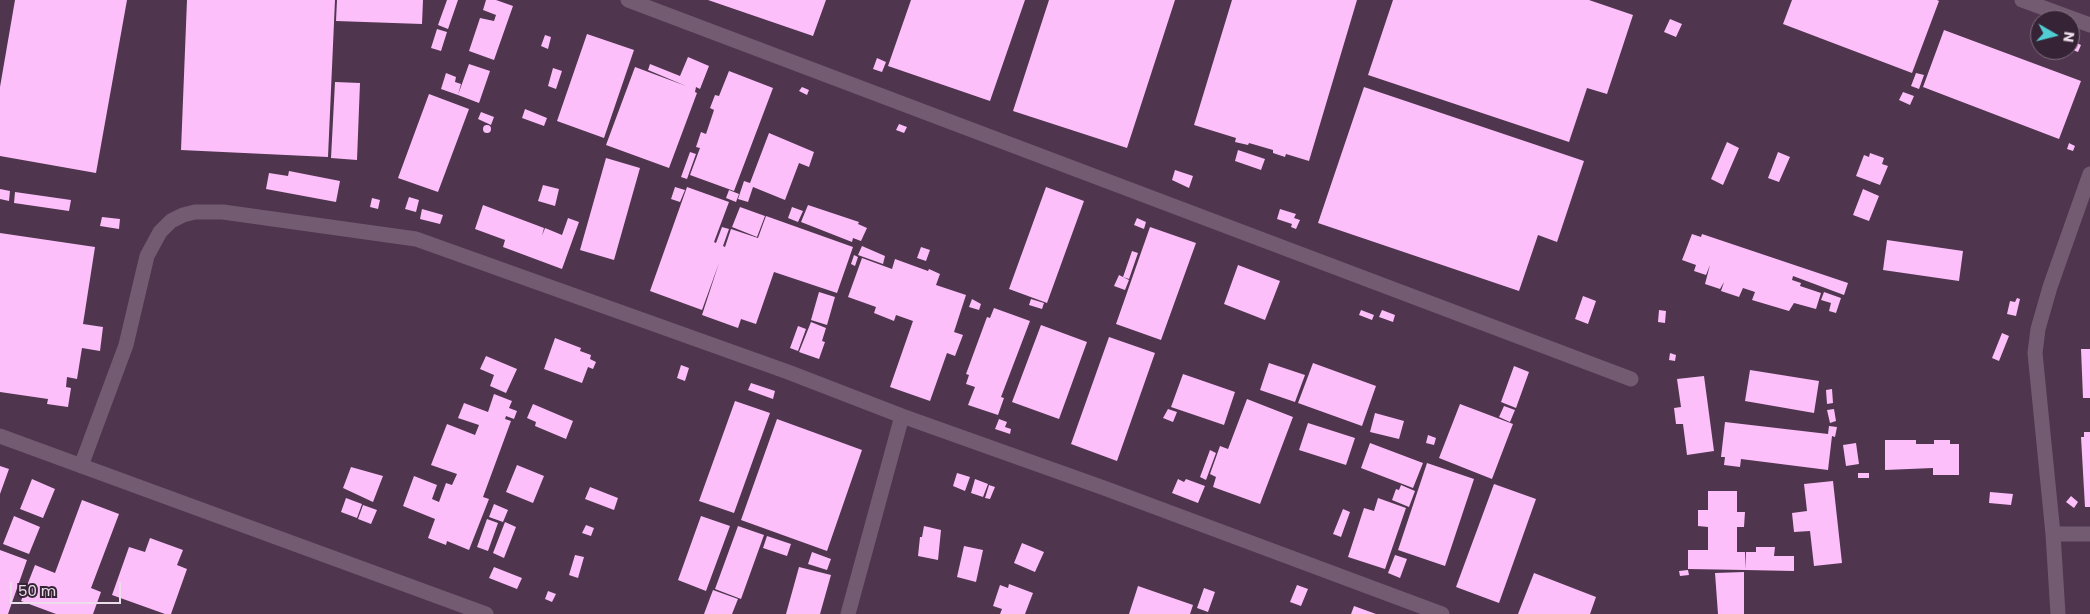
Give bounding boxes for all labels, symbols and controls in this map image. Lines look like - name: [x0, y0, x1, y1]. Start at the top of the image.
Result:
- north arrow: [2030, 10, 2080, 60]
- text: N: [2058, 30, 2079, 44]
- scale bar: [12, 572, 124, 604]
- text: 50 m: [18, 580, 56, 601]

